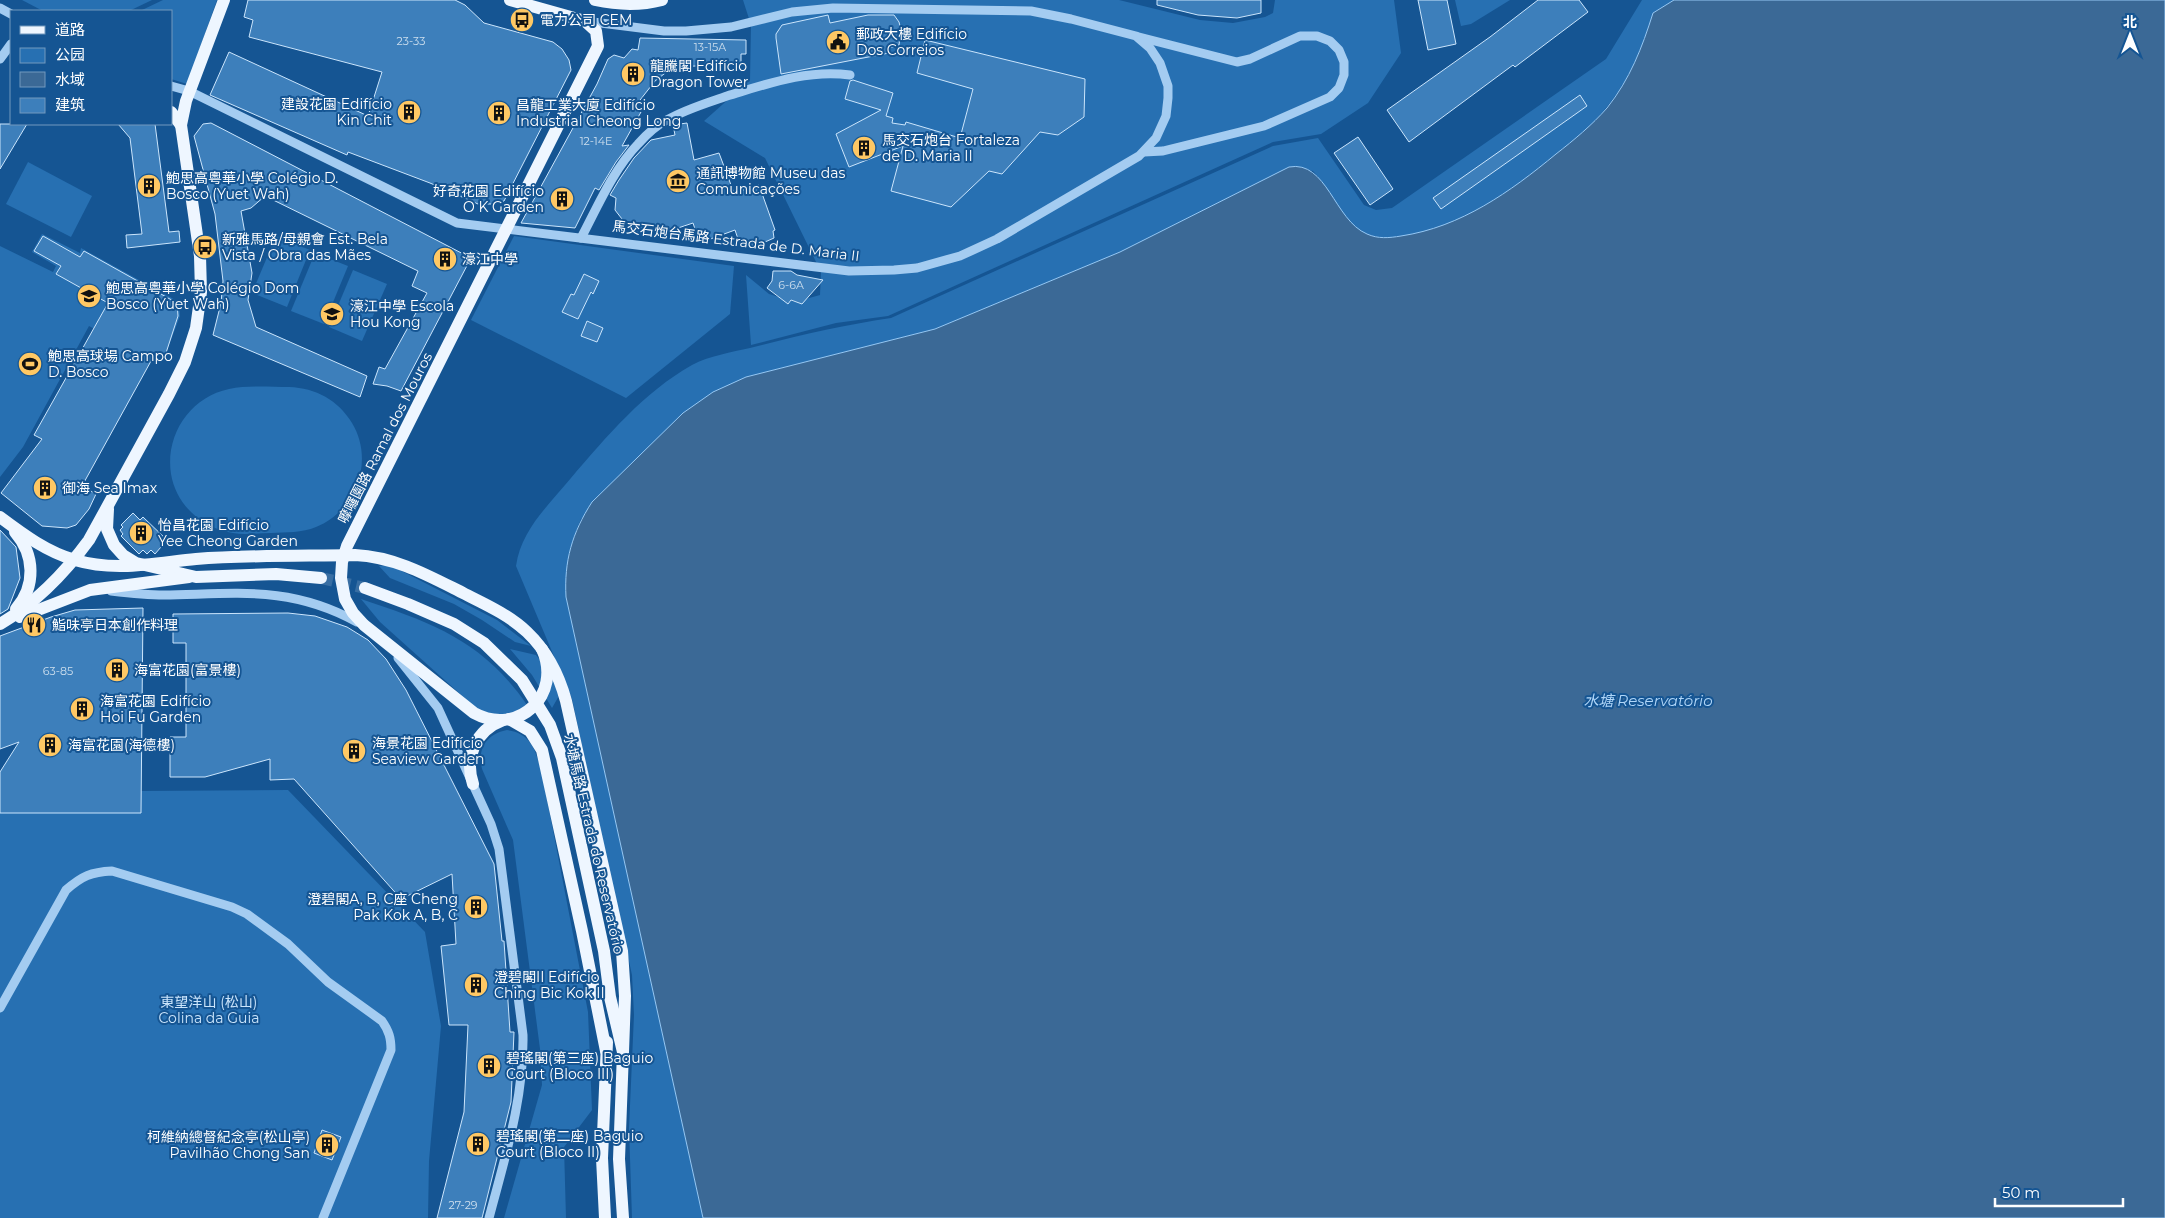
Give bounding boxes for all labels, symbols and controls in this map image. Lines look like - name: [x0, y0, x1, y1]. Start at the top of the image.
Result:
- bus stop icon: 電力公司 CEM: [509, 7, 535, 33]
- legend: [10, 10, 172, 125]
- north arrow: [2105, 10, 2155, 60]
- place label: 電力公司 CEM: [540, 11, 632, 29]
- text: 北: [2123, 13, 2137, 31]
- text: 道路: [55, 20, 85, 39]
- place label: 郵政大樓 Edifício Dos Correios: [856, 25, 967, 59]
- public building icon: 郵政大樓 Edifício Dos Correios: [825, 29, 851, 55]
- house number: 23-33: [397, 34, 425, 48]
- house number: 13-15A: [694, 40, 726, 54]
- text: 公园: [55, 45, 85, 64]
- place label: 龍騰閣 Edifício Dragon Tower: [650, 57, 749, 91]
- building icon: 龍騰閣 Edifício Dragon Tower: [620, 61, 646, 87]
- text: 水域: [55, 70, 85, 89]
- text: 建筑: [55, 95, 85, 114]
- place label: 建設花園 Edifício Kin Chit: [281, 95, 392, 129]
- place label: 昌龍工業大廈 Edifício Industrial Cheong Long: [516, 96, 681, 130]
- building icon: 建設花園 Edifício Kin Chit: [396, 99, 422, 125]
- building icon: 昌龍工業大廈 Edifício Industrial Cheong Long: [486, 100, 512, 126]
- place label: 馬交石炮台 Fortaleza de D. Maria II: [882, 131, 1020, 165]
- house number: 12-14E: [580, 134, 612, 148]
- building icon: 馬交石炮台 Fortaleza de D. Maria II: [851, 135, 877, 161]
- place label: 通訊博物館 Museu das Comunicações: [696, 164, 846, 198]
- museum icon: 通訊博物館 Museu das Comunicações: [665, 168, 691, 194]
- place label: 鮑思高粵華小學 Colégio D. Bosco (Yuet Wah): [166, 169, 338, 203]
- building icon: 鮑思高粵華小學 Colégio D. Bosco (Yuet Wah): [136, 173, 162, 199]
- place label: 好奇花園 Edifício O K Garden: [433, 182, 544, 216]
- building icon: 好奇花園 Edifício O K Garden: [549, 186, 575, 212]
- street label: 馬交石炮台馬路 Estrada de D. Maria II: [611, 217, 861, 265]
- place label: 新雅馬路/母親會 Est. Bela Vista / Obra das Mães: [222, 230, 388, 264]
- bus stop icon: 新雅馬路/母親會 Est. Bela Vista / Obra das Mães: [192, 234, 218, 260]
- building icon: 濠江中學: [432, 246, 458, 272]
- place label: 濠江中學: [462, 250, 518, 268]
- house number: 6-6A: [778, 278, 804, 292]
- place label: 鮑思高粵華小學 Colégio Dom Bosco (Yuet Wah): [106, 279, 299, 313]
- school or university icon: 鮑思高粵華小學 Colégio Dom Bosco (Yuet Wah): [76, 283, 102, 309]
- place label: 濠江中學 Escola Hou Kong: [350, 297, 454, 331]
- school or university icon: 濠江中學 Escola Hou Kong: [319, 301, 345, 327]
- place label: 鮑思高球場 Campo D. Bosco: [48, 347, 173, 381]
- street label: 嚤囉園路 Ramal dos Mouros: [334, 349, 436, 527]
- sports icon: 鮑思高球場 Campo D. Bosco: [17, 351, 43, 377]
- building icon: 御海 Sea Imax: [32, 475, 58, 501]
- place label: 御海 Sea Imax: [62, 479, 158, 497]
- place label: 怡昌花園 Edifício Yee Cheong Garden: [158, 516, 298, 550]
- building icon: 怡昌花園 Edifício Yee Cheong Garden: [128, 520, 154, 546]
- restaurant icon: 鮨味亭日本創作料理: [21, 612, 47, 638]
- place label: 鮨味亭日本創作料理: [52, 616, 178, 634]
- building icon: 海富花園(富景樓): [104, 657, 130, 683]
- place label: 海富花園(富景樓): [134, 661, 241, 679]
- house number: 63-85: [43, 664, 73, 678]
- water label: 水塘 Reservatório: [1583, 691, 1713, 710]
- place label: 海富花園 Edifício Hoi Fu Garden: [100, 692, 211, 726]
- building icon: 海富花園 Edifício Hoi Fu Garden: [69, 696, 95, 722]
- building icon: 海富花園(海德樓): [37, 732, 63, 758]
- street label: 水塘馬路 Estrada do Reservatório: [560, 732, 628, 956]
- place label: 海景花園 Edifício Seaview Garden: [372, 734, 485, 768]
- place label: 海富花園(海德樓): [68, 736, 175, 754]
- building icon: 海景花園 Edifício Seaview Garden: [341, 738, 367, 764]
- place label: 澄碧閣A, B, C座 Cheng Pak Kok A, B, C: [307, 890, 458, 924]
- building icon: 澄碧閣A, B, C座 Cheng Pak Kok A, B, C: [463, 894, 489, 920]
- place label: 澄碧閣II Edifício Ching Bic Kok II: [494, 968, 605, 1002]
- building icon: 澄碧閣II Edifício Ching Bic Kok II: [463, 972, 489, 998]
- park label: 東望洋山 (松山) Colina da Guia: [159, 993, 260, 1027]
- place label: 碧瑤閣(第三座) Baguio Court (Bloco III): [506, 1049, 653, 1083]
- building icon: 碧瑤閣(第三座) Baguio Court (Bloco III): [476, 1053, 502, 1079]
- place label: 碧瑤閣(第二座) Baguio Court (Bloco II): [496, 1127, 643, 1161]
- place label: 柯維納總督紀念亭(松山亭) Pavilhão Chong San: [147, 1128, 310, 1162]
- building icon: 碧瑤閣(第二座) Baguio Court (Bloco II): [465, 1131, 491, 1157]
- building icon: 柯維納總督紀念亭(松山亭) Pavilhão Chong San: [314, 1132, 340, 1158]
- scale bar: [1995, 1176, 2122, 1208]
- text: 50 m: [2002, 1183, 2040, 1202]
- house number: 27-29: [448, 1198, 478, 1212]

